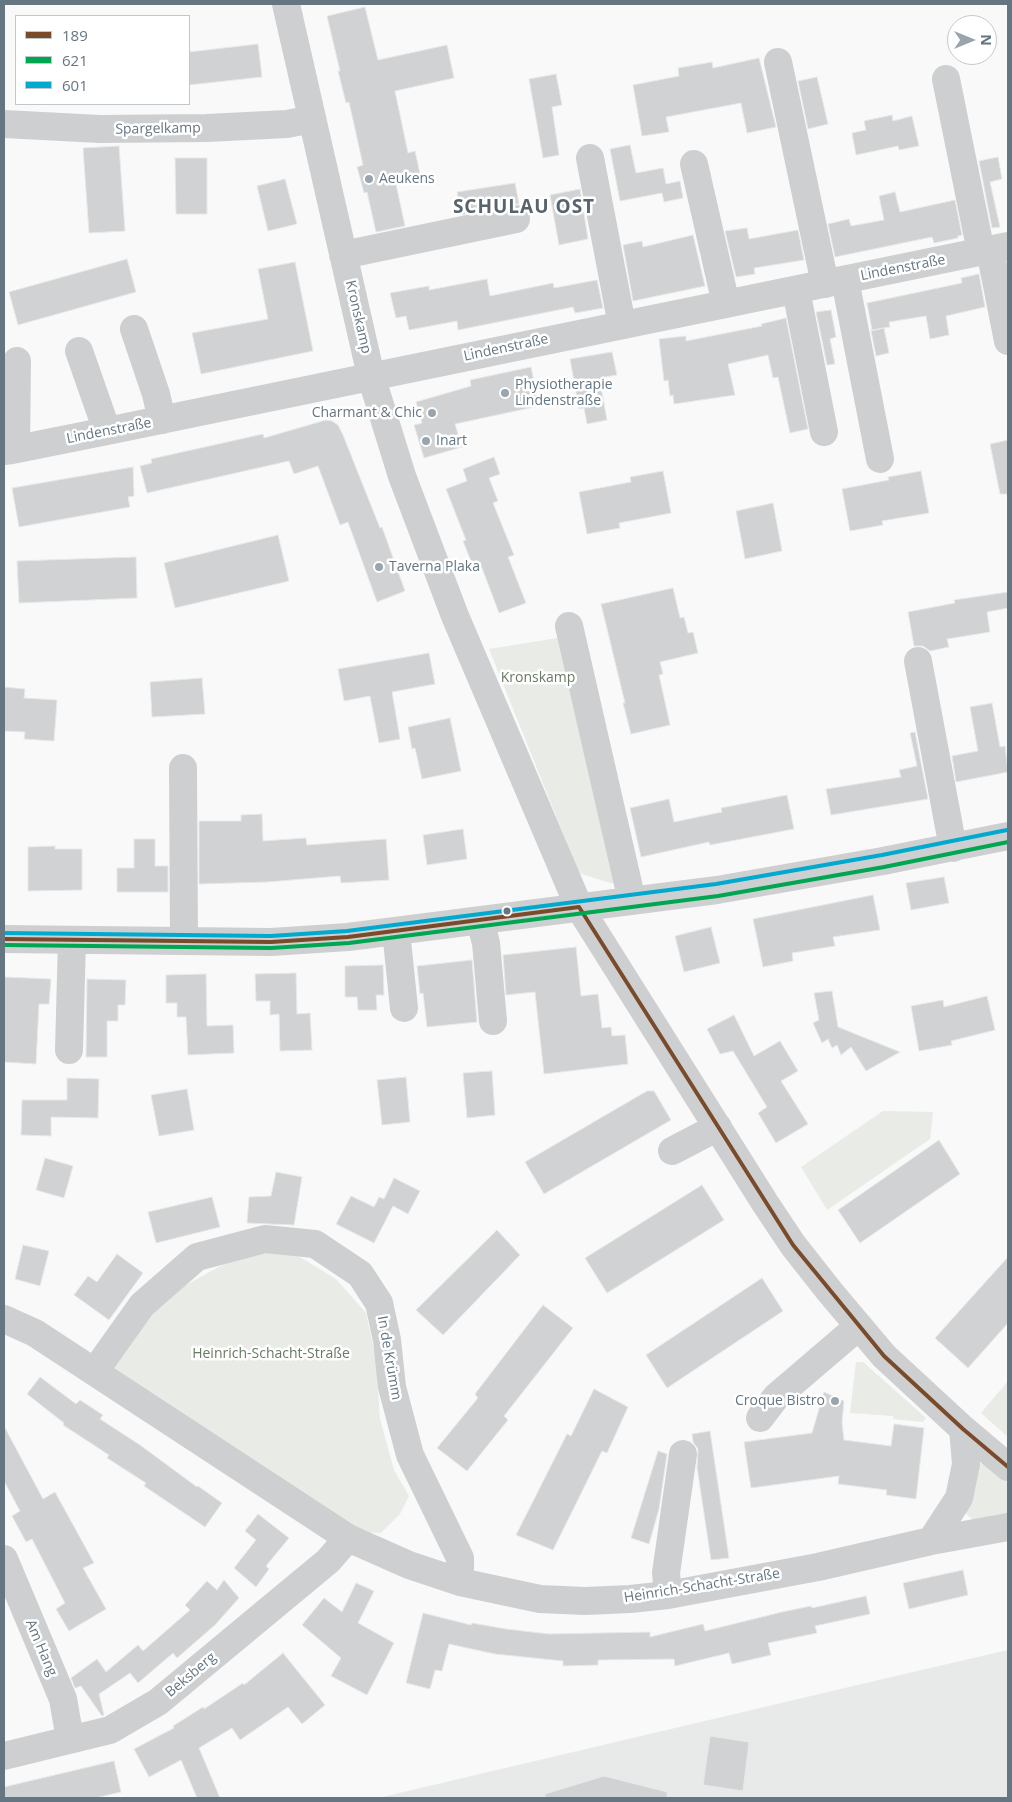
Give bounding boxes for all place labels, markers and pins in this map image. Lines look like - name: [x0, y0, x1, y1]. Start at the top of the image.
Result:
- place label: Aeukens: [379, 171, 435, 187]
- marker: Aeukens: [363, 173, 375, 185]
- place label: Physiotherapie Lindenstraße: [515, 377, 613, 410]
- marker: Physiotherapie Lindenstraße: [499, 387, 511, 399]
- place label: Charmant & Chic: [312, 405, 422, 421]
- marker: Charmant & Chic: [426, 407, 438, 419]
- place label: Inart: [436, 433, 467, 449]
- marker: Inart: [420, 435, 432, 447]
- place label: Taverna Plaka: [389, 559, 480, 575]
- marker: Taverna Plaka: [373, 561, 385, 573]
- unlabelled marker: [502, 906, 512, 916]
- place label: Croque Bistro: [735, 1393, 825, 1409]
- marker: Croque Bistro: [829, 1395, 841, 1407]

